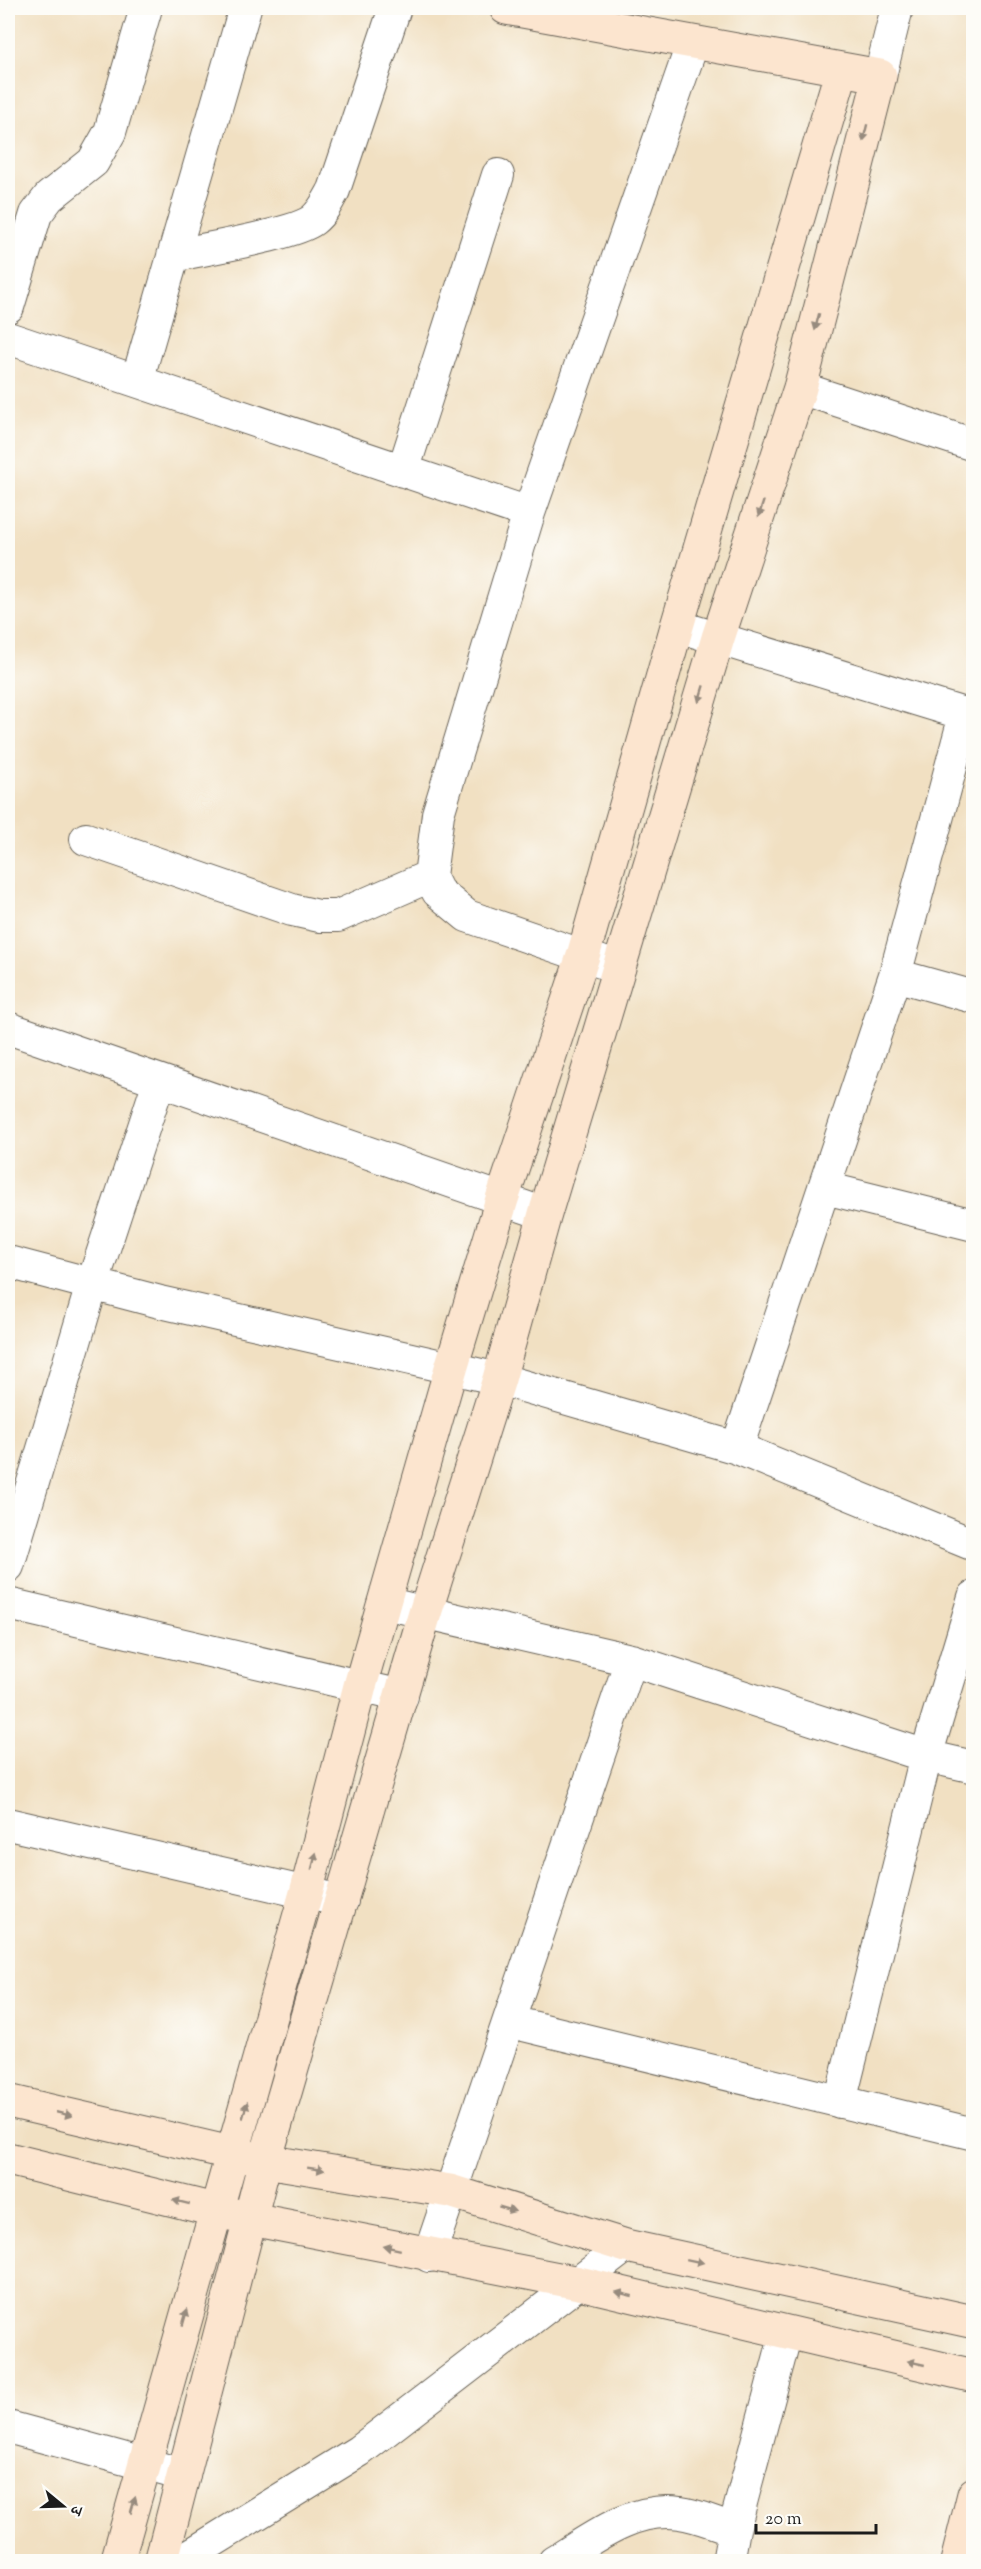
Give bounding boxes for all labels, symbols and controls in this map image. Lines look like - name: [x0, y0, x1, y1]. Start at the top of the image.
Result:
- one-way arrow: [860, 124, 870, 142]
- one-way arrow: [812, 313, 821, 331]
- one-way arrow: [755, 500, 765, 518]
- one-way arrow: [696, 685, 705, 703]
- one-way arrow: [310, 1852, 320, 1870]
- one-way arrow: [241, 2101, 250, 2119]
- one-way arrow: [55, 2110, 74, 2120]
- one-way arrow: [307, 2165, 326, 2174]
- one-way arrow: [172, 2196, 190, 2206]
- one-way arrow: [498, 2204, 516, 2214]
- one-way arrow: [382, 2243, 401, 2252]
- one-way arrow: [685, 2256, 704, 2266]
- one-way arrow: [615, 2289, 634, 2299]
- one-way arrow: [181, 2308, 190, 2326]
- one-way arrow: [907, 2357, 926, 2367]
- north arrow: [33, 2476, 93, 2536]
- one-way arrow: [129, 2496, 138, 2514]
- scale bar: [756, 2497, 876, 2535]
- text: उ: [62, 2502, 87, 2519]
- text: 20 m: [765, 2507, 802, 2533]

